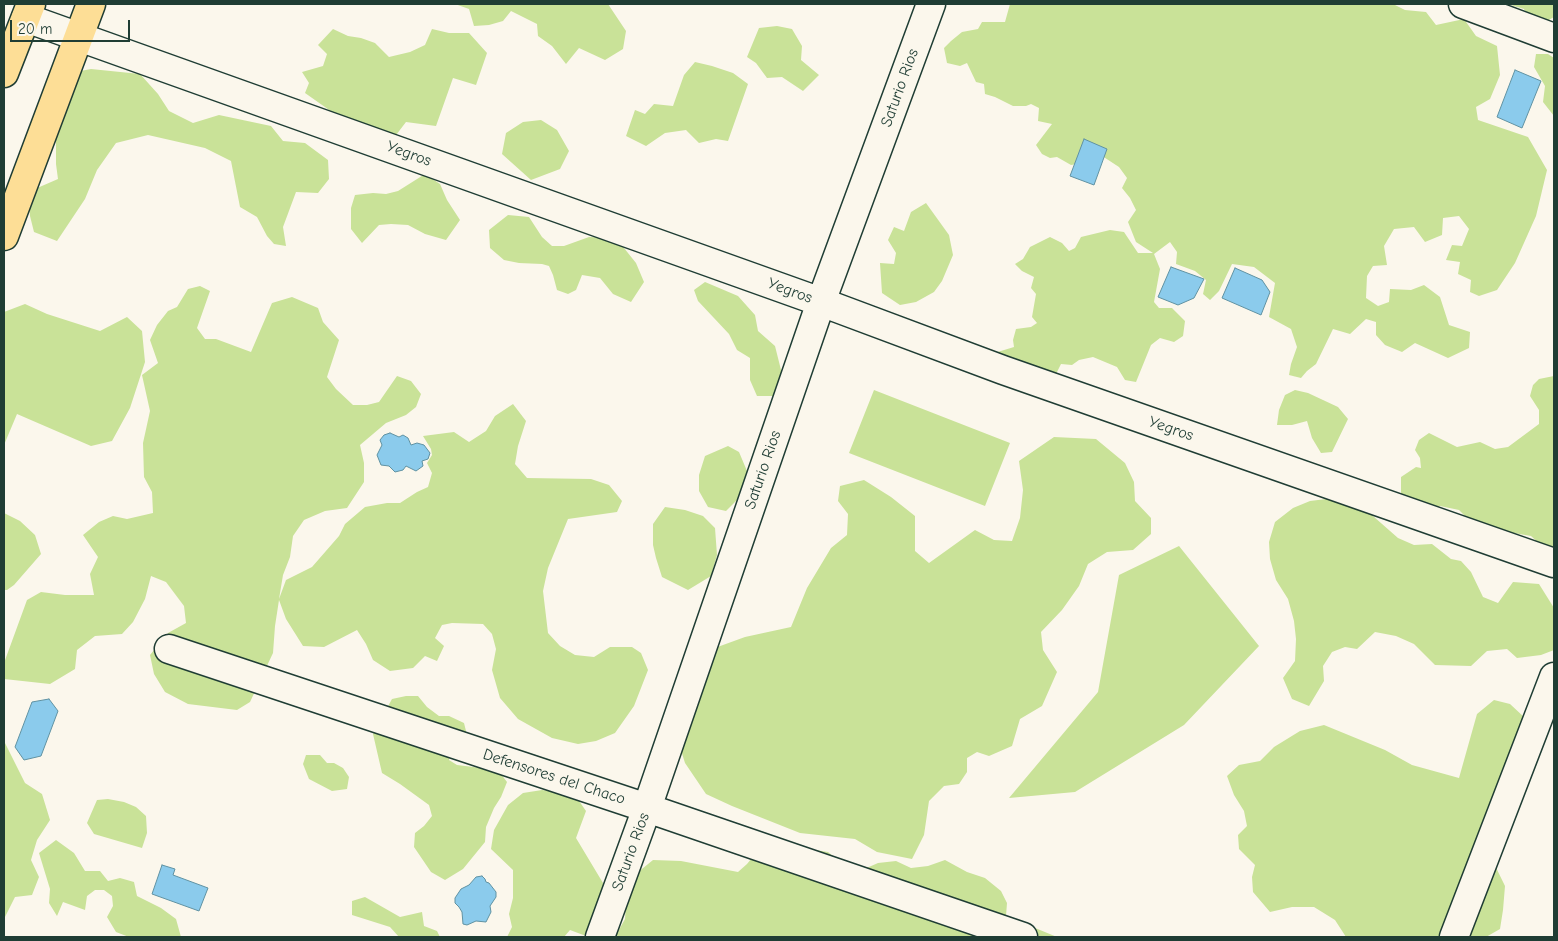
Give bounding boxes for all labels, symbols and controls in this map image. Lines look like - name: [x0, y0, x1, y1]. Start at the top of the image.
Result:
- scale bar: [12, 10, 132, 42]
- text: 20 m: [18, 20, 52, 38]
- street label: Saturio Rios: [877, 46, 923, 130]
- street label: Yegros: [384, 137, 434, 171]
- street label: Yegros: [765, 274, 815, 308]
- street label: Yegros: [1146, 412, 1196, 446]
- street label: Saturio Rios: [741, 428, 785, 512]
- street label: Defensores del Chaco: [480, 745, 628, 809]
- street label: Saturio Rios: [608, 810, 654, 894]

